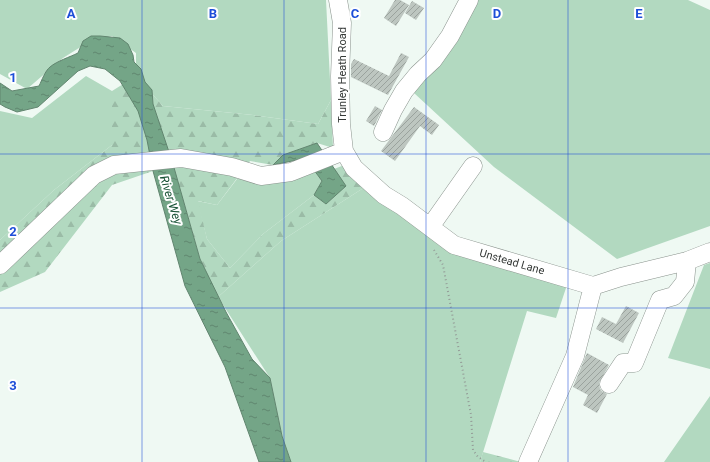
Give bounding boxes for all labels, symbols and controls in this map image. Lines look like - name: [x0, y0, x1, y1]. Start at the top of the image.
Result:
- text: A: [67, 6, 76, 21]
- text: B: [209, 6, 217, 21]
- text: C: [351, 6, 360, 21]
- text: D: [493, 6, 501, 21]
- text: E: [635, 6, 643, 21]
- street label: Trunley Heath Road: [336, 27, 349, 123]
- text: 1: [9, 70, 17, 85]
- water label: River Wey: [157, 174, 185, 227]
- text: 2: [9, 224, 17, 239]
- street label: Unstead Lane: [478, 247, 546, 278]
- text: 3: [9, 378, 17, 393]

